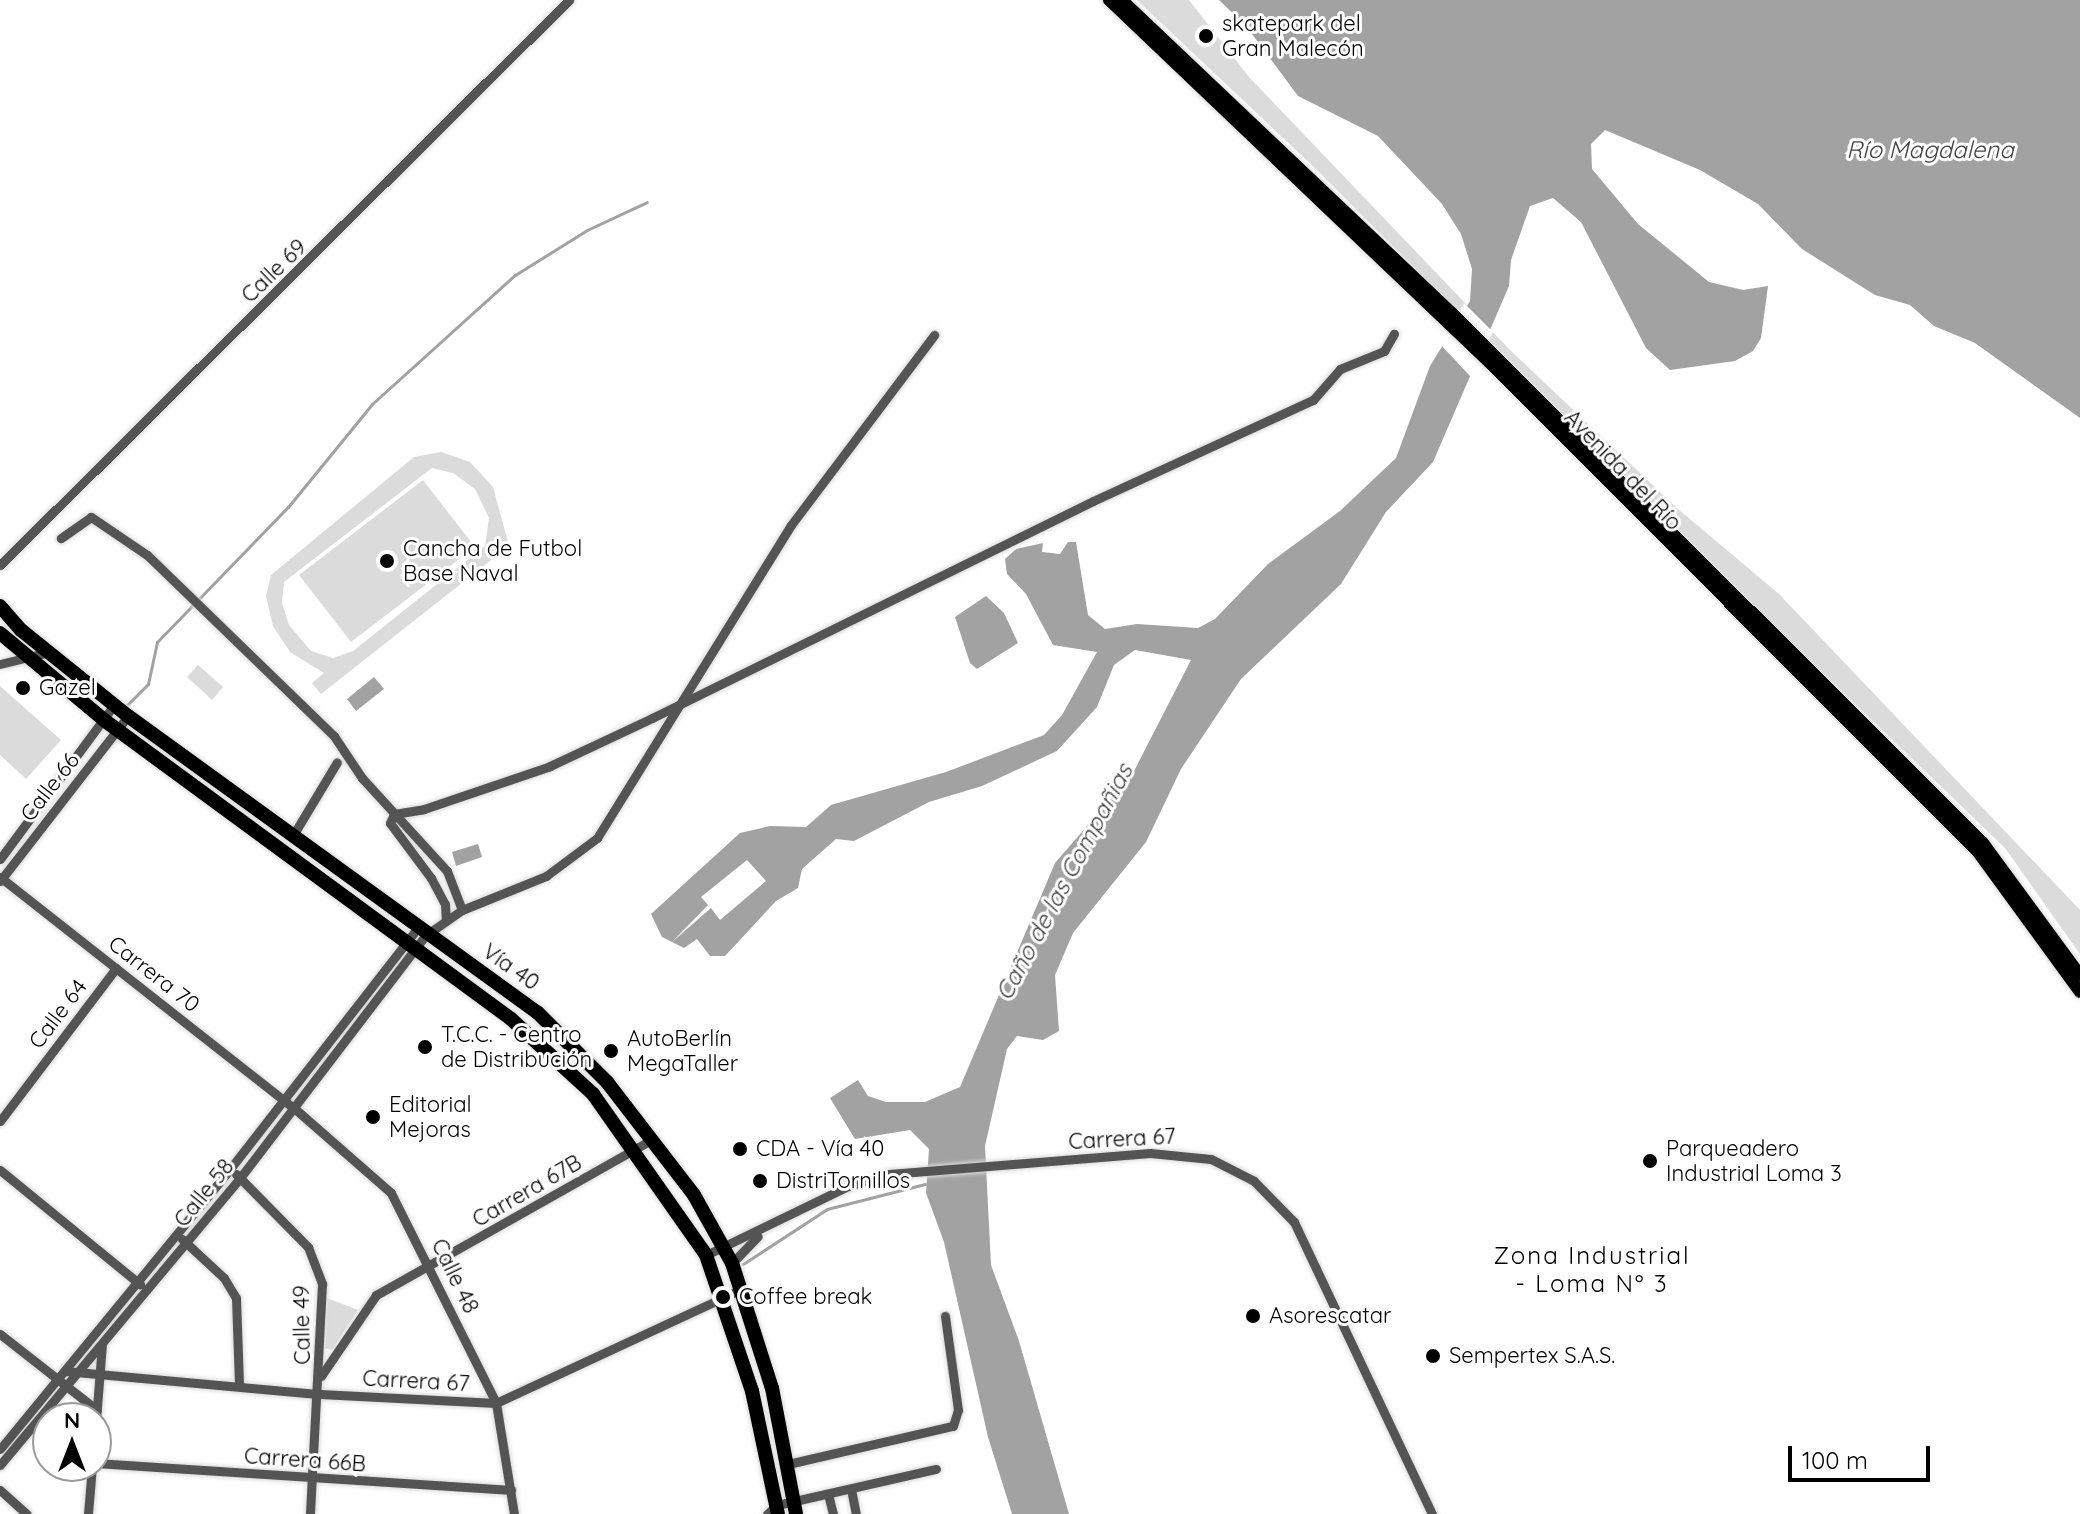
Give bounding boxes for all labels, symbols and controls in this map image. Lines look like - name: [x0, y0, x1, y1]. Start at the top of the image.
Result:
- place label: skatepark del Gran Malecón: [1222, 10, 1364, 62]
- marker: skatepark del Gran Malecón: [1197, 27, 1215, 45]
- water label: Río Magdalena: [1846, 136, 2014, 164]
- street label: Calle 69: [236, 234, 312, 308]
- street label: Avenida del Río: [1559, 404, 1687, 536]
- place label: Cancha de Futbol Base Naval: [403, 535, 582, 586]
- marker: Cancha de Futbol Base Naval: [378, 552, 396, 570]
- place label: Gazel: [39, 675, 96, 701]
- marker: Gazel: [14, 679, 32, 697]
- street label: Calle 66: [15, 747, 85, 827]
- water label: Caño de las Compañias: [989, 759, 1139, 1005]
- street label: Carrera 70: [103, 930, 205, 1018]
- street label: Vía 40: [477, 938, 545, 996]
- street label: Calle 64: [23, 974, 93, 1054]
- place label: T.C.C. - Centro de Distribución: [441, 1021, 592, 1072]
- place label: AutoBerlín MegaTaller: [627, 1025, 738, 1076]
- marker: T.C.C. - Centro de Distribución: [416, 1038, 434, 1056]
- marker: AutoBerlín MegaTaller: [602, 1042, 620, 1060]
- place label: Editorial Mejoras: [389, 1091, 472, 1142]
- marker: Editorial Mejoras: [364, 1108, 382, 1126]
- street label: Carrera 67: [1068, 1123, 1176, 1155]
- place label: Parqueadero Industrial Loma 3: [1666, 1135, 1842, 1186]
- place label: CDA - Vía 40: [756, 1136, 884, 1162]
- marker: CDA - Vía 40: [731, 1140, 749, 1158]
- street label: Carrera 67B: [468, 1149, 586, 1233]
- marker: Parqueadero Industrial Loma 3: [1641, 1152, 1659, 1170]
- street label: Calle 58: [169, 1154, 239, 1232]
- place label: DistriTornillos: [776, 1168, 910, 1194]
- marker: DistriTornillos: [751, 1172, 769, 1190]
- street label: Calle 48: [426, 1234, 484, 1318]
- district label: Zona Industrial - Loma Nº 3: [1493, 1242, 1691, 1298]
- place label: Coffee break: [739, 1284, 872, 1310]
- street label: Calle 49: [288, 1285, 316, 1365]
- marker: Coffee break: [714, 1288, 732, 1306]
- place label: Asorescatar: [1269, 1303, 1392, 1329]
- marker: Asorescatar: [1244, 1307, 1262, 1325]
- place label: Sempertex S.A.S.: [1449, 1343, 1615, 1369]
- marker: Sempertex S.A.S.: [1424, 1347, 1442, 1365]
- street label: Carrera 67: [362, 1365, 470, 1397]
- north arrow: [32, 1402, 112, 1482]
- text: N: [64, 1406, 80, 1434]
- scale bar: [1792, 1430, 1934, 1480]
- street label: Carrera 66B: [243, 1443, 367, 1477]
- text: 100 m: [1802, 1445, 1868, 1475]

